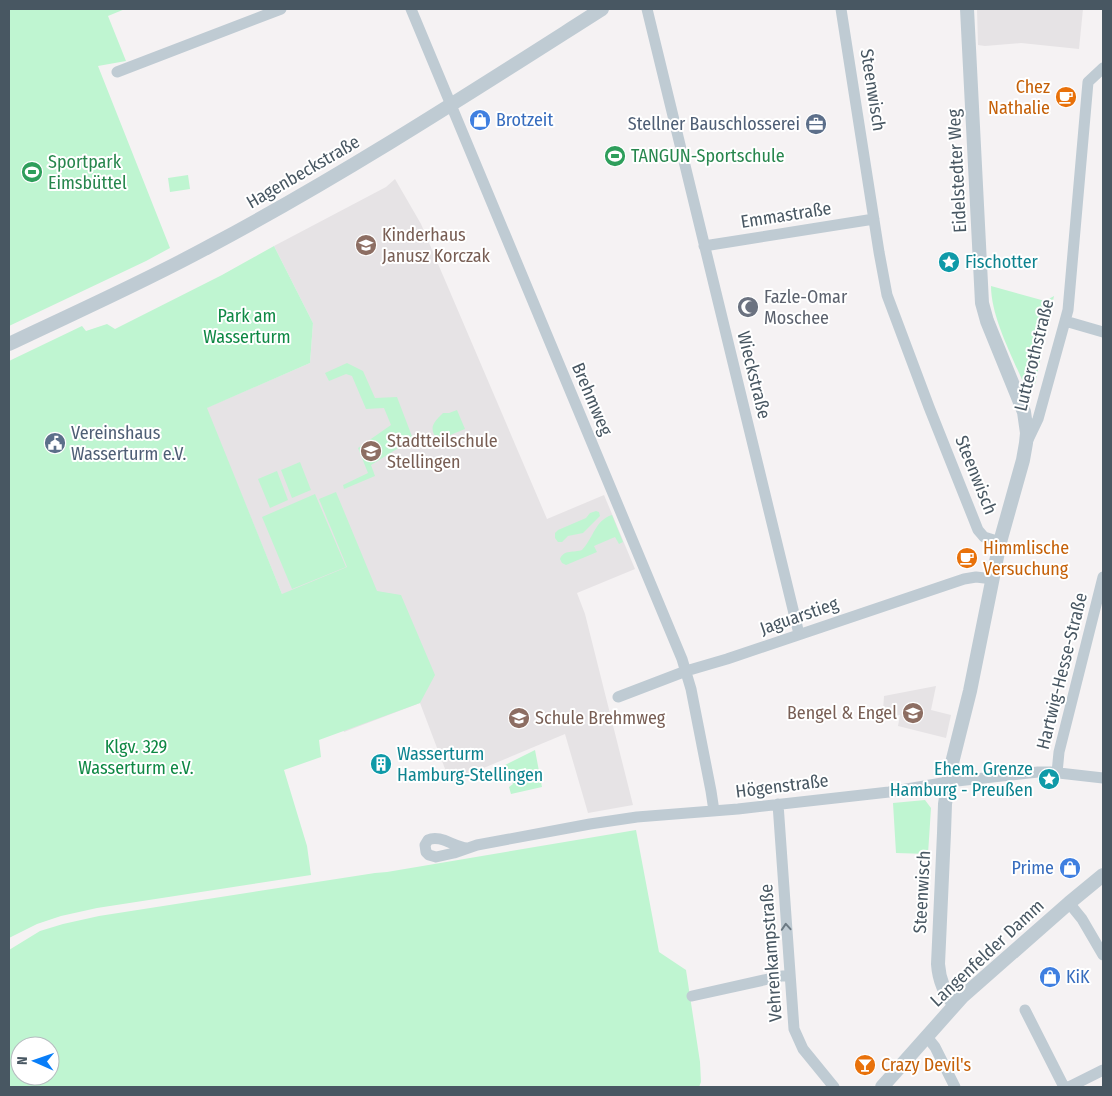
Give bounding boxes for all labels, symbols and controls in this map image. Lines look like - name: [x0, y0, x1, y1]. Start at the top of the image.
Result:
- street label: Steenwisch: [856, 47, 890, 133]
- place label: Chez Nathalie: [988, 76, 1050, 119]
- cafe icon: Chez Nathalie: [1054, 85, 1078, 109]
- shop icon: Brotzeit: [468, 108, 492, 132]
- street label: Eidelstedter Weg: [943, 108, 971, 233]
- place label: Brotzeit: [496, 109, 553, 131]
- office icon: Stellner Bauschlosserei: [804, 112, 828, 136]
- place label: Stellner Bauschlosserei: [628, 113, 800, 135]
- street label: Hagenbeckstraße: [242, 131, 364, 213]
- sports icon: TANGUN-Sportschule: [603, 144, 627, 168]
- place label: TANGUN-Sportschule: [631, 145, 785, 167]
- place label: Sportpark Eimsbüttel: [48, 151, 127, 194]
- sports icon: Sportpark Eimsbüttel: [20, 160, 44, 184]
- street label: Emmastraße: [739, 197, 833, 233]
- place label: Kinderhaus Janusz Korczak: [382, 224, 491, 267]
- school or university icon: Kinderhaus Janusz Korczak: [354, 233, 378, 257]
- place icon: Fischotter: [937, 250, 961, 274]
- place label: Fischotter: [965, 251, 1039, 273]
- place label: Fazle-Omar Moschee: [764, 286, 848, 329]
- mosque icon: Fazle-Omar Moschee: [736, 295, 760, 319]
- street label: Lutterothstraße: [1009, 297, 1059, 413]
- park label: Park am Wasserturm: [203, 305, 291, 348]
- street label: Wieckstraße: [732, 329, 776, 421]
- street label: Brehmweg: [567, 359, 617, 439]
- place label: Vereinshaus Wasserturm e.V.: [71, 422, 187, 465]
- place label: Stadtteilschule Stellingen: [387, 430, 498, 473]
- public building icon: Vereinshaus Wasserturm e.V.: [43, 431, 67, 455]
- street label: Steenwisch: [950, 432, 1002, 518]
- school or university icon: Stadtteilschule Stellingen: [359, 439, 383, 463]
- place label: Himmlische Versuchung: [983, 537, 1069, 580]
- cafe icon: Himmlische Versuchung: [955, 546, 979, 570]
- street label: Hartwig-Hesse-Straße: [1032, 590, 1092, 752]
- street label: Jaguarstieg: [757, 592, 842, 640]
- school or university icon: Bengel & Engel: [901, 701, 925, 725]
- place label: Bengel & Engel: [787, 702, 897, 724]
- school or university icon: Schule Brehmweg: [507, 706, 531, 730]
- place label: Schule Brehmweg: [535, 707, 666, 729]
- park label: Klgv. 329 Wasserturm e.V.: [78, 736, 194, 779]
- place label: Wasserturm Hamburg-Stellingen: [397, 743, 543, 786]
- building icon: Wasserturm Hamburg-Stellingen: [369, 752, 393, 776]
- place label: Ehem. Grenze Hamburg - Preußen: [890, 758, 1033, 801]
- place icon: Ehem. Grenze Hamburg - Preußen: [1037, 767, 1061, 791]
- street label: Högenstraße: [734, 769, 830, 803]
- street label: Steenwisch: [909, 850, 935, 934]
- shop icon: Prime: [1058, 856, 1082, 880]
- place label: Prime: [1011, 857, 1054, 879]
- street label: Vehrenkampstraße: [755, 883, 787, 1023]
- street label: Langenfelder Damm: [926, 895, 1048, 1011]
- one-way arrow: [781, 923, 792, 931]
- shop icon: KiK: [1038, 965, 1062, 989]
- place label: KiK: [1066, 966, 1090, 988]
- north arrow: [10, 1036, 60, 1086]
- bar icon: Crazy Devil's: [853, 1053, 877, 1077]
- place label: Crazy Devil's: [881, 1054, 972, 1076]
- text: N: [14, 1056, 31, 1065]

